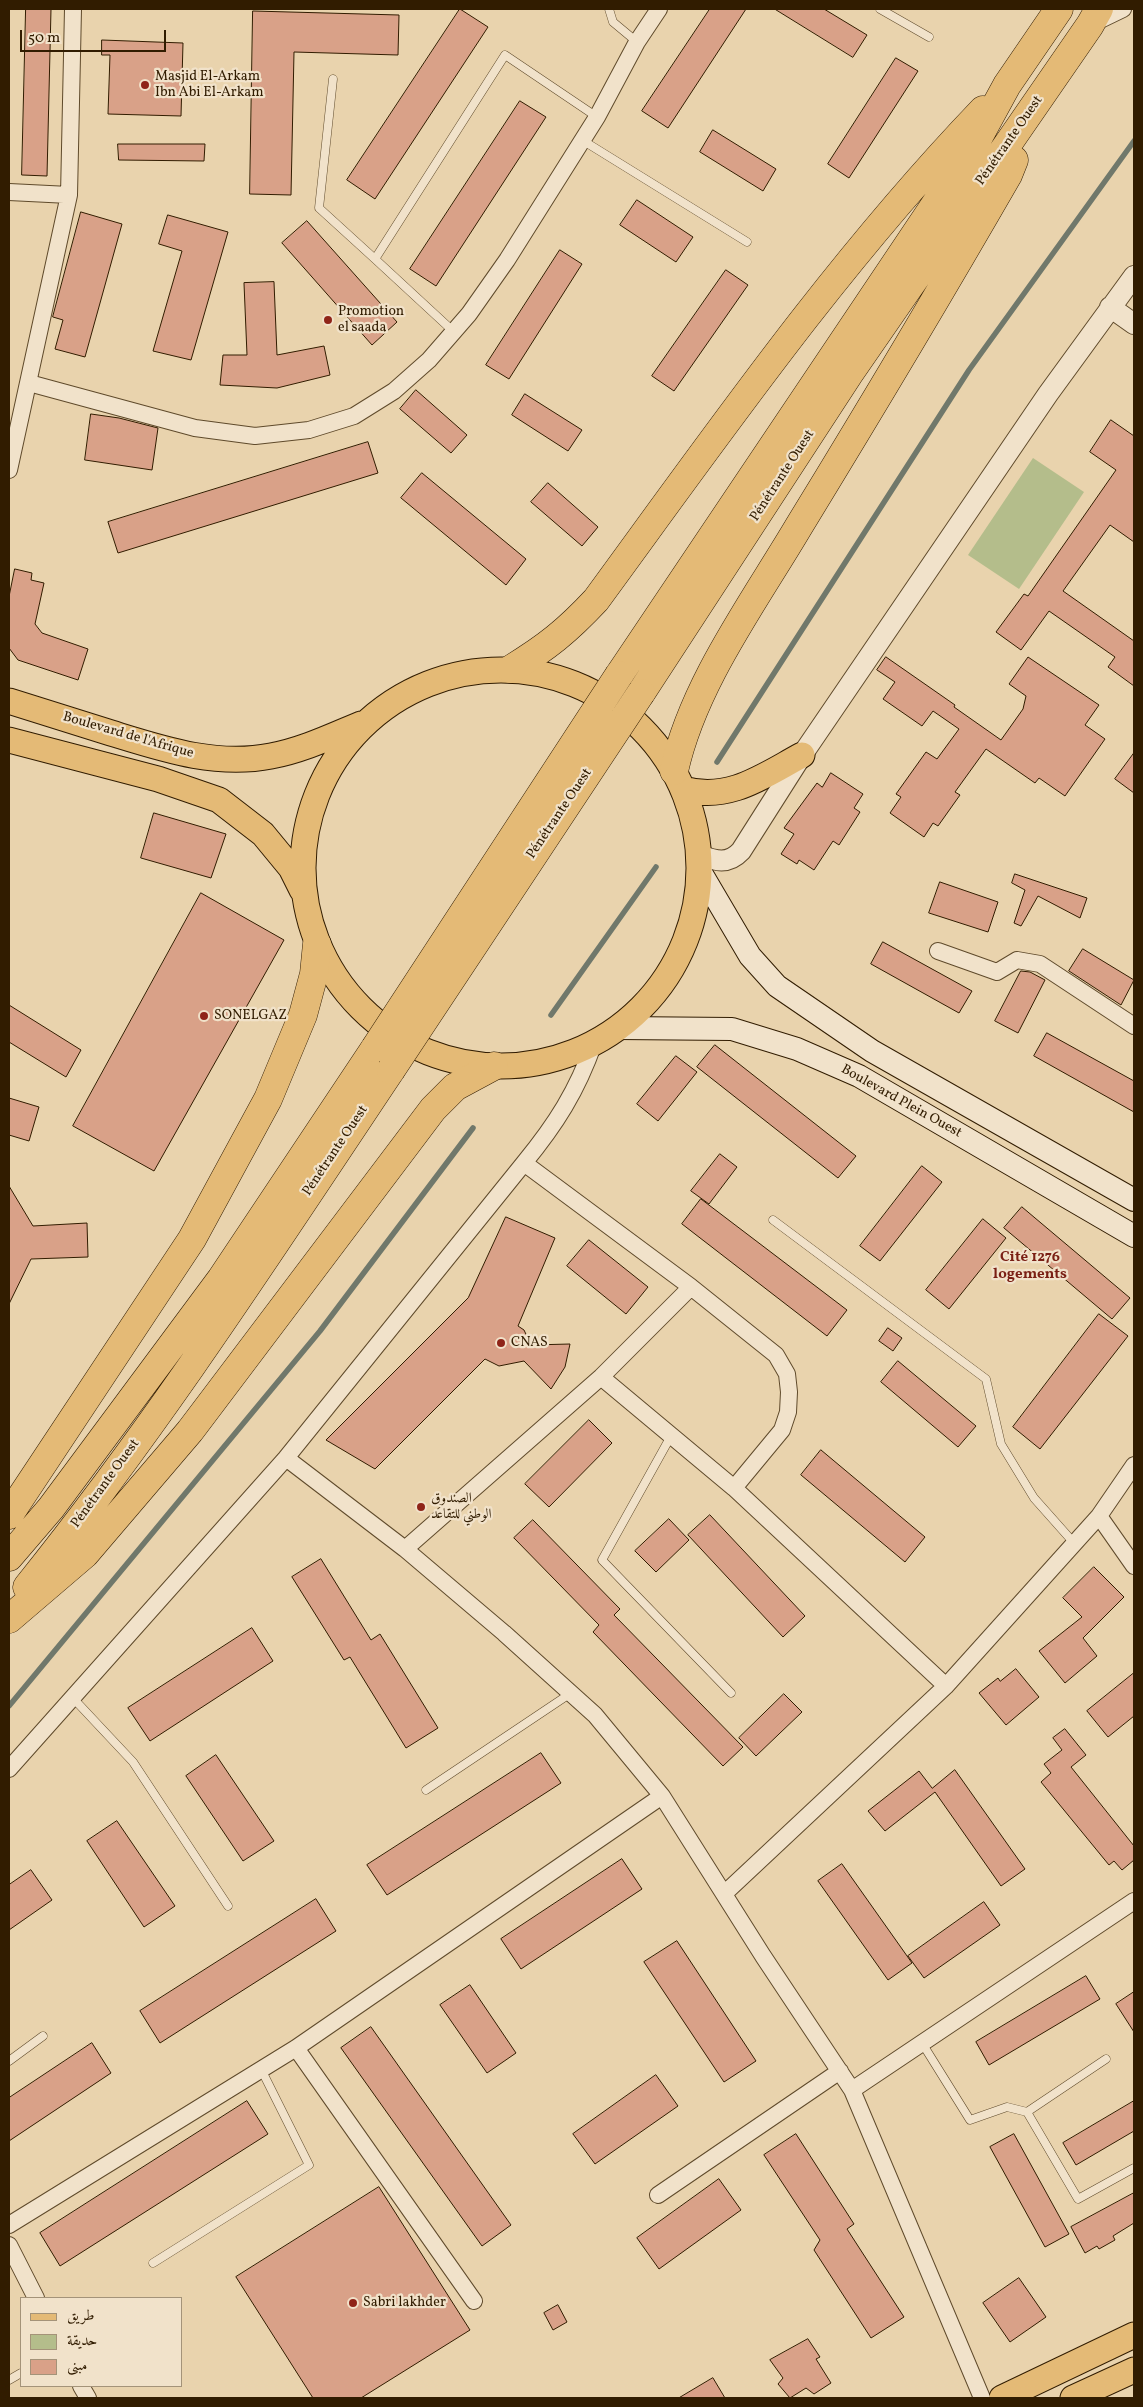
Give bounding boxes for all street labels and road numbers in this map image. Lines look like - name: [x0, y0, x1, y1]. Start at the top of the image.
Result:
- street label: Pénétrante Ouest: [973, 93, 1047, 189]
- street label: Pénétrante Ouest: [747, 427, 819, 525]
- street label: Boulevard de l'Afrique: [61, 709, 195, 763]
- street label: Pénétrante Ouest: [524, 766, 596, 862]
- street label: Boulevard Plein Ouest: [838, 1062, 964, 1142]
- street label: Pénétrante Ouest: [300, 1103, 372, 1199]
- street label: Pénétrante Ouest: [68, 1436, 144, 1532]

